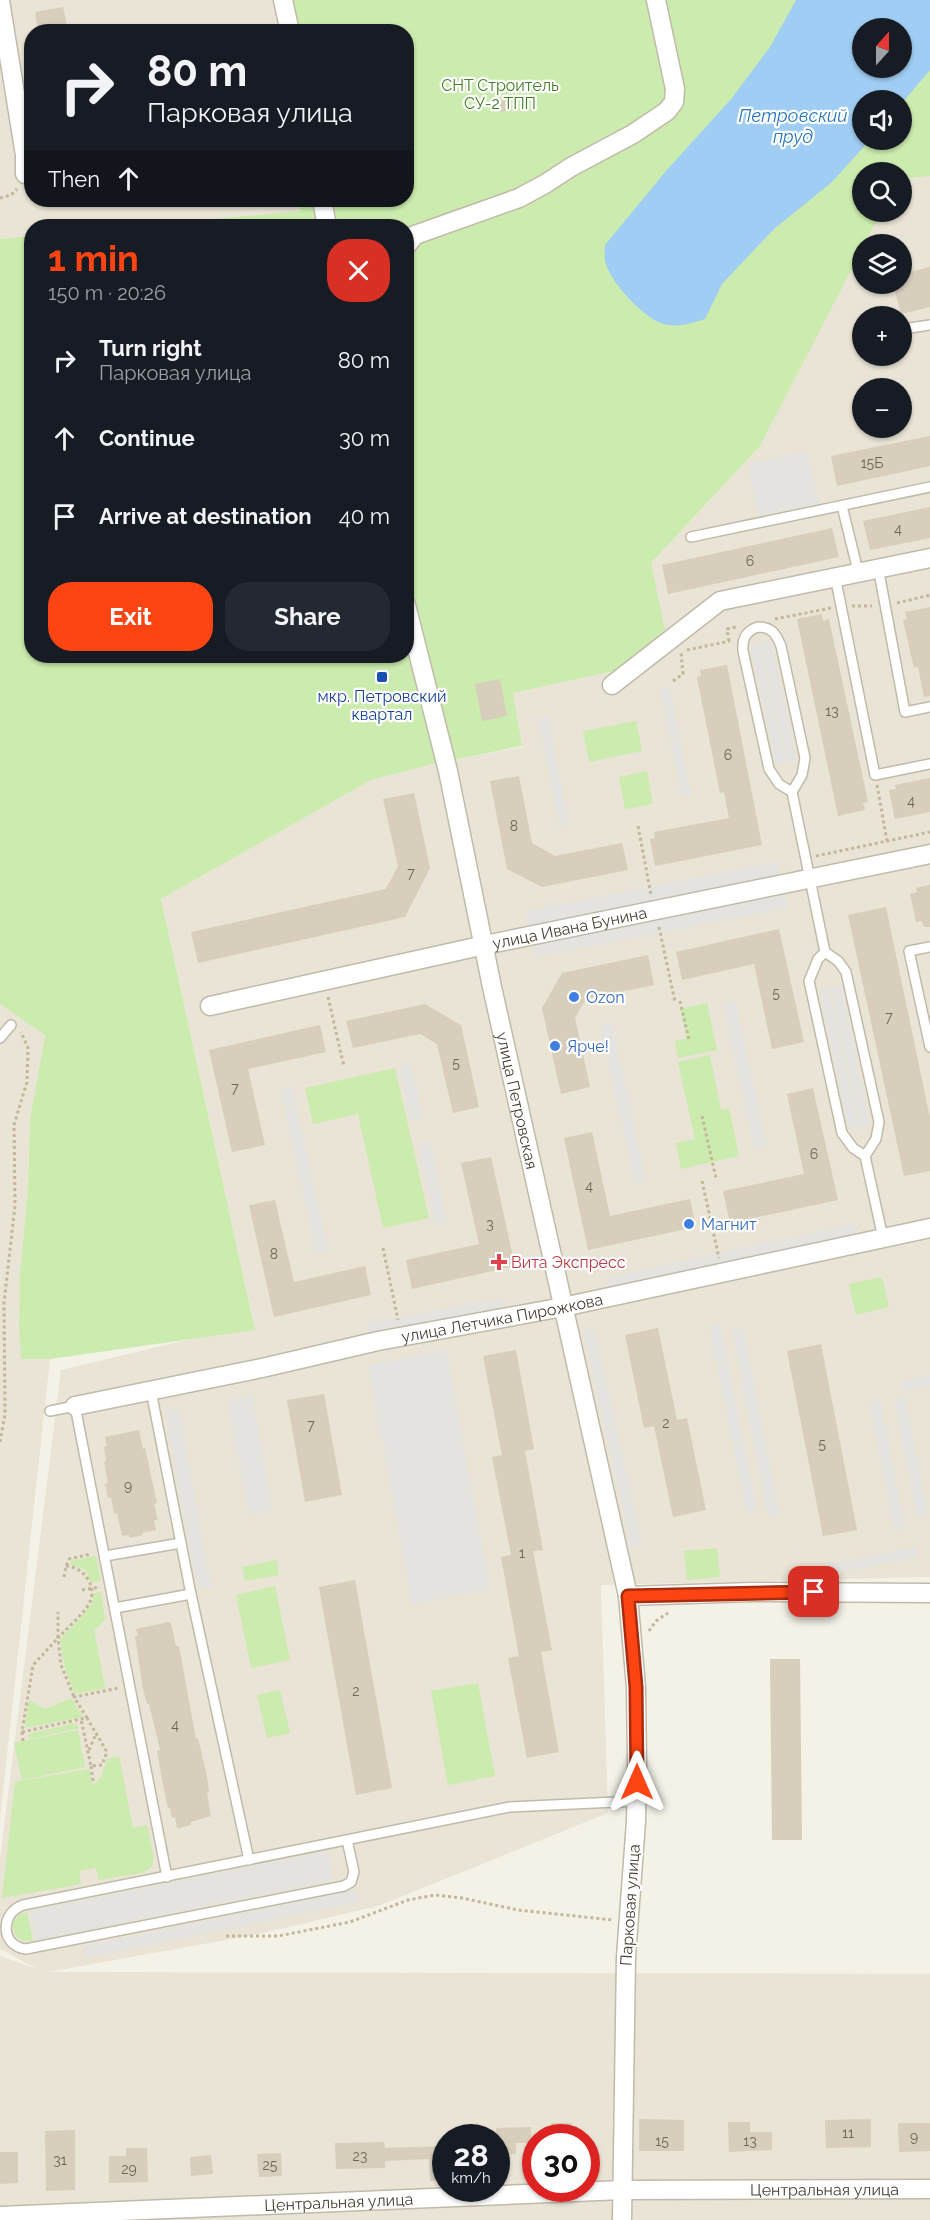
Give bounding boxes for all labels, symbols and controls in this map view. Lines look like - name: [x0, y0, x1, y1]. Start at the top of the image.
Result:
- north arrow: [852, 18, 912, 78]
- map controls: [852, 18, 912, 438]
- text: 80 m: [147, 47, 247, 96]
- icon: right: [48, 48, 126, 126]
- park label: СНТ Строитель СУ-2 ТПП: [441, 76, 559, 113]
- button: sound: [852, 90, 912, 150]
- text: Парковая улица: [147, 97, 353, 128]
- water label: Петровский пруд: [738, 105, 848, 147]
- icon: ahead: [112, 162, 145, 195]
- button: search: [852, 162, 912, 222]
- text: Then: [48, 166, 100, 192]
- button: layers: [852, 234, 912, 294]
- text: 1 min: [48, 237, 139, 279]
- button: close: [327, 239, 390, 302]
- text: 150 m · 20:26: [48, 281, 166, 305]
- button: +: [852, 306, 912, 366]
- text: Turn right: [99, 335, 202, 361]
- icon: right: [48, 344, 81, 377]
- text: 80 m: [338, 347, 390, 373]
- text: Парковая улица: [99, 361, 251, 385]
- button: −: [852, 378, 912, 438]
- icon: ahead: [48, 422, 81, 455]
- text: Continue: [99, 425, 195, 451]
- text: 30 m: [339, 425, 390, 451]
- house number: 15Б: [861, 455, 883, 471]
- icon: arrive: [48, 500, 81, 533]
- text: Arrive at destination: [99, 503, 312, 529]
- text: 40 m: [339, 503, 390, 529]
- house number: 4: [894, 521, 902, 537]
- house number: 6: [746, 553, 754, 569]
- button: Exit: [48, 582, 213, 651]
- button: Share: [225, 582, 390, 651]
- marker: мкр. Петровский квартал: [375, 670, 389, 684]
- place label: мкр. Петровский квартал: [317, 687, 447, 724]
- house number: 13: [825, 703, 839, 719]
- house number: 6: [724, 747, 732, 763]
- house number: 4: [907, 793, 915, 809]
- house number: 8: [510, 818, 518, 834]
- house number: 7: [407, 865, 415, 881]
- street label: улица Ивана Бунина: [491, 903, 648, 953]
- house number: 5: [772, 985, 780, 1001]
- place label: Ozon: [586, 988, 625, 1007]
- marker: Ozon: [567, 990, 581, 1004]
- house number: 7: [885, 1009, 893, 1025]
- street label: улица Петровская: [493, 1030, 542, 1171]
- place label: Ярче!: [567, 1037, 609, 1056]
- marker: Ярче!: [548, 1039, 562, 1053]
- house number: 5: [452, 1055, 460, 1071]
- house number: 7: [231, 1080, 239, 1096]
- house number: 6: [810, 1146, 818, 1162]
- house number: 4: [585, 1178, 593, 1194]
- place label: Магнит: [701, 1215, 757, 1234]
- house number: 3: [486, 1216, 494, 1232]
- marker: Магнит: [682, 1217, 696, 1231]
- house number: 8: [270, 1246, 278, 1262]
- place label: Вита Экспресс: [511, 1253, 626, 1272]
- marker: Вита Экспресс: [492, 1255, 506, 1269]
- street label: улица Летчика Пирожкова: [400, 1289, 604, 1346]
- house number: 2: [662, 1415, 670, 1431]
- house number: 7: [307, 1417, 315, 1433]
- house number: 5: [818, 1436, 826, 1452]
- house number: 9: [124, 1478, 132, 1494]
- house number: 1: [519, 1545, 525, 1561]
- pin: [788, 1566, 839, 1617]
- icon: arrive: [797, 1575, 830, 1608]
- house number: 2: [352, 1683, 360, 1699]
- house number: 4: [171, 1717, 179, 1733]
- position arrow: [605, 1750, 669, 1814]
- street label: Парковая улица: [616, 1844, 644, 1966]
- speed limit sign: 30: [522, 2124, 600, 2202]
- house number: 11: [842, 2125, 854, 2141]
- house number: 9: [910, 2129, 918, 2145]
- house number: 15: [655, 2133, 669, 2149]
- house number: 13: [743, 2133, 757, 2149]
- text: 28: [453, 2138, 489, 2173]
- house number: 23: [353, 2148, 367, 2164]
- house number: 31: [53, 2152, 67, 2168]
- house number: 25: [263, 2157, 278, 2173]
- house number: 29: [121, 2161, 137, 2177]
- text: km/h: [451, 2169, 491, 2187]
- street label: Центральная улица: [750, 2180, 899, 2199]
- street label: Центральная улица: [264, 2189, 414, 2214]

